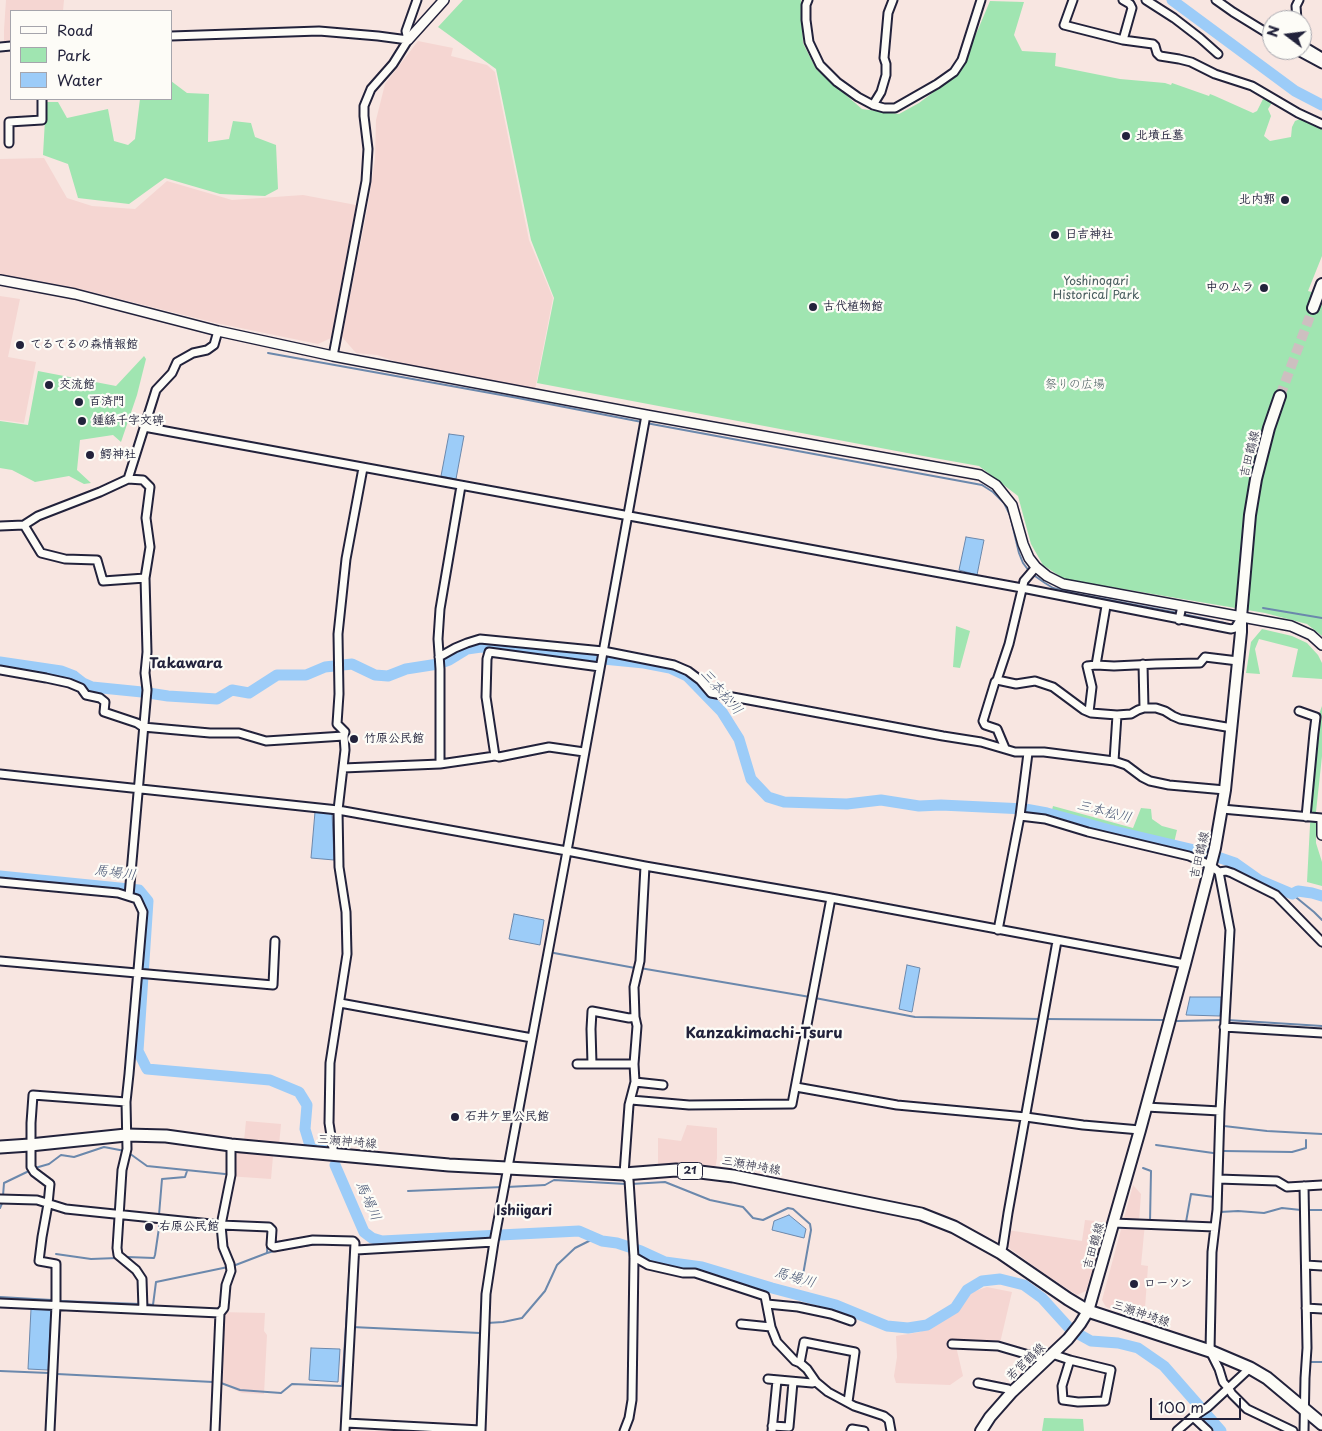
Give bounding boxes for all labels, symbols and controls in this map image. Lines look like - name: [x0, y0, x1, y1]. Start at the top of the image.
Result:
- legend: [10, 10, 172, 100]
- north arrow: [1262, 10, 1312, 60]
- text: Road: [57, 18, 93, 41]
- text: N: [1261, 23, 1285, 39]
- text: Park: [57, 43, 91, 66]
- text: Water: [57, 68, 102, 91]
- place label: 北墳丘墓: [1136, 129, 1184, 143]
- marker: 北墳丘墓: [1120, 130, 1132, 142]
- place label: 北内郭: [1239, 193, 1275, 207]
- marker: 北内郭: [1279, 194, 1291, 206]
- place label: 日吉神社: [1065, 228, 1113, 242]
- marker: 日吉神社: [1049, 229, 1061, 241]
- park label: Yoshinogari Historical Park: [1053, 275, 1139, 303]
- place label: 中のムラ: [1206, 281, 1254, 295]
- marker: 中のムラ: [1258, 282, 1270, 294]
- place label: 古代植物館: [823, 300, 883, 314]
- marker: 古代植物館: [807, 301, 819, 313]
- place label: てるてるの森情報館: [30, 338, 138, 352]
- marker: てるてるの森情報館: [14, 339, 26, 351]
- place label: 交流館: [59, 378, 95, 392]
- park label: 祭りの広場: [1045, 378, 1105, 392]
- marker: 交流館: [43, 379, 55, 391]
- place label: 百済門: [89, 395, 125, 409]
- marker: 百済門: [73, 396, 85, 408]
- place label: 鍾繇千字文碑: [92, 414, 164, 428]
- marker: 鍾繇千字文碑: [76, 415, 88, 427]
- street label: 吉田鶴線: [1237, 429, 1263, 479]
- place label: 鰐神社: [100, 448, 136, 462]
- marker: 鰐神社: [84, 449, 96, 461]
- district label: Takawara: [149, 656, 223, 672]
- water label: 三本松川: [696, 665, 746, 719]
- place label: 竹原公民館: [364, 732, 424, 746]
- marker: 竹原公民館: [348, 733, 360, 745]
- water label: 三本松川: [1075, 797, 1133, 827]
- street label: 吉田鶴線: [1188, 830, 1212, 880]
- water label: 馬場川: [93, 862, 137, 884]
- district label: Kanzakimachi-Tsuru: [686, 1025, 842, 1043]
- place label: 石井ケ里公民館: [465, 1110, 549, 1124]
- marker: 石井ケ里公民館: [449, 1111, 461, 1123]
- street label: 三瀬神埼線: [316, 1132, 378, 1152]
- street label: 三瀬神埼線: [720, 1154, 782, 1178]
- road number: 21: [678, 1162, 702, 1180]
- water label: 馬場川: [352, 1178, 384, 1224]
- district label: Ishiigari: [496, 1203, 552, 1219]
- place label: 右原公民館: [159, 1220, 219, 1234]
- marker: 右原公民館: [143, 1221, 155, 1233]
- street label: 吉田鶴線: [1080, 1221, 1108, 1271]
- water label: 馬場川: [772, 1264, 818, 1292]
- place label: ローソン: [1144, 1277, 1192, 1291]
- marker: ローソン: [1128, 1278, 1140, 1290]
- street label: 三瀬神埼線: [1110, 1298, 1172, 1330]
- street label: 若宮鶴線: [1004, 1340, 1048, 1384]
- scale bar: [1152, 1388, 1243, 1420]
- text: 100 m: [1158, 1395, 1204, 1418]

